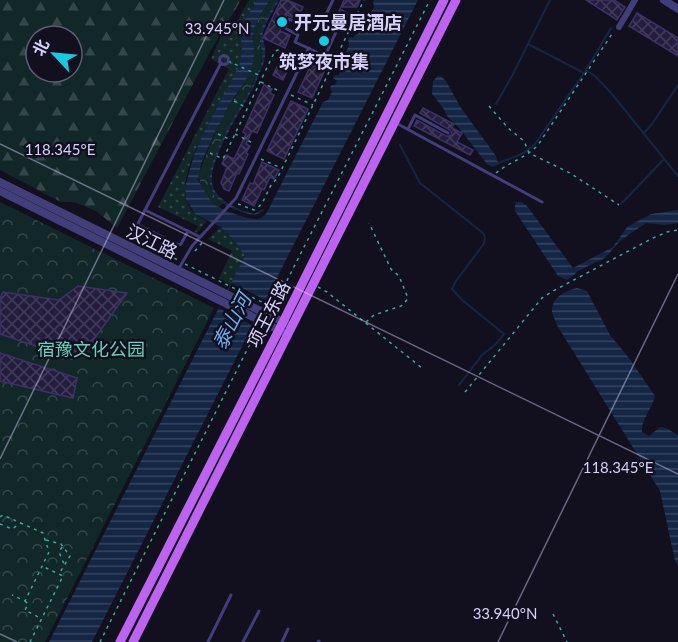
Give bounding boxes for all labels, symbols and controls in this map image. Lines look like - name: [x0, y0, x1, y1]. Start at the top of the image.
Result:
- place label: 开元曼居酒店: [294, 11, 402, 33]
- marker: 开元曼居酒店: [275, 15, 289, 29]
- text: 33.945°N: [185, 19, 249, 37]
- north arrow: [24, 24, 84, 84]
- marker: 筑梦夜市集: [317, 34, 331, 48]
- text: 北: [28, 36, 52, 59]
- place label: 筑梦夜市集: [279, 50, 369, 72]
- text: 118.345°E: [25, 140, 95, 158]
- street label: 汉江路: [123, 219, 181, 263]
- street label: 项王东路: [242, 277, 294, 351]
- water label: 泰山河: [207, 285, 257, 353]
- park label: 宿豫文化公园: [37, 338, 145, 360]
- text: 118.345°E: [583, 458, 653, 476]
- text: 33.940°N: [473, 604, 537, 622]

